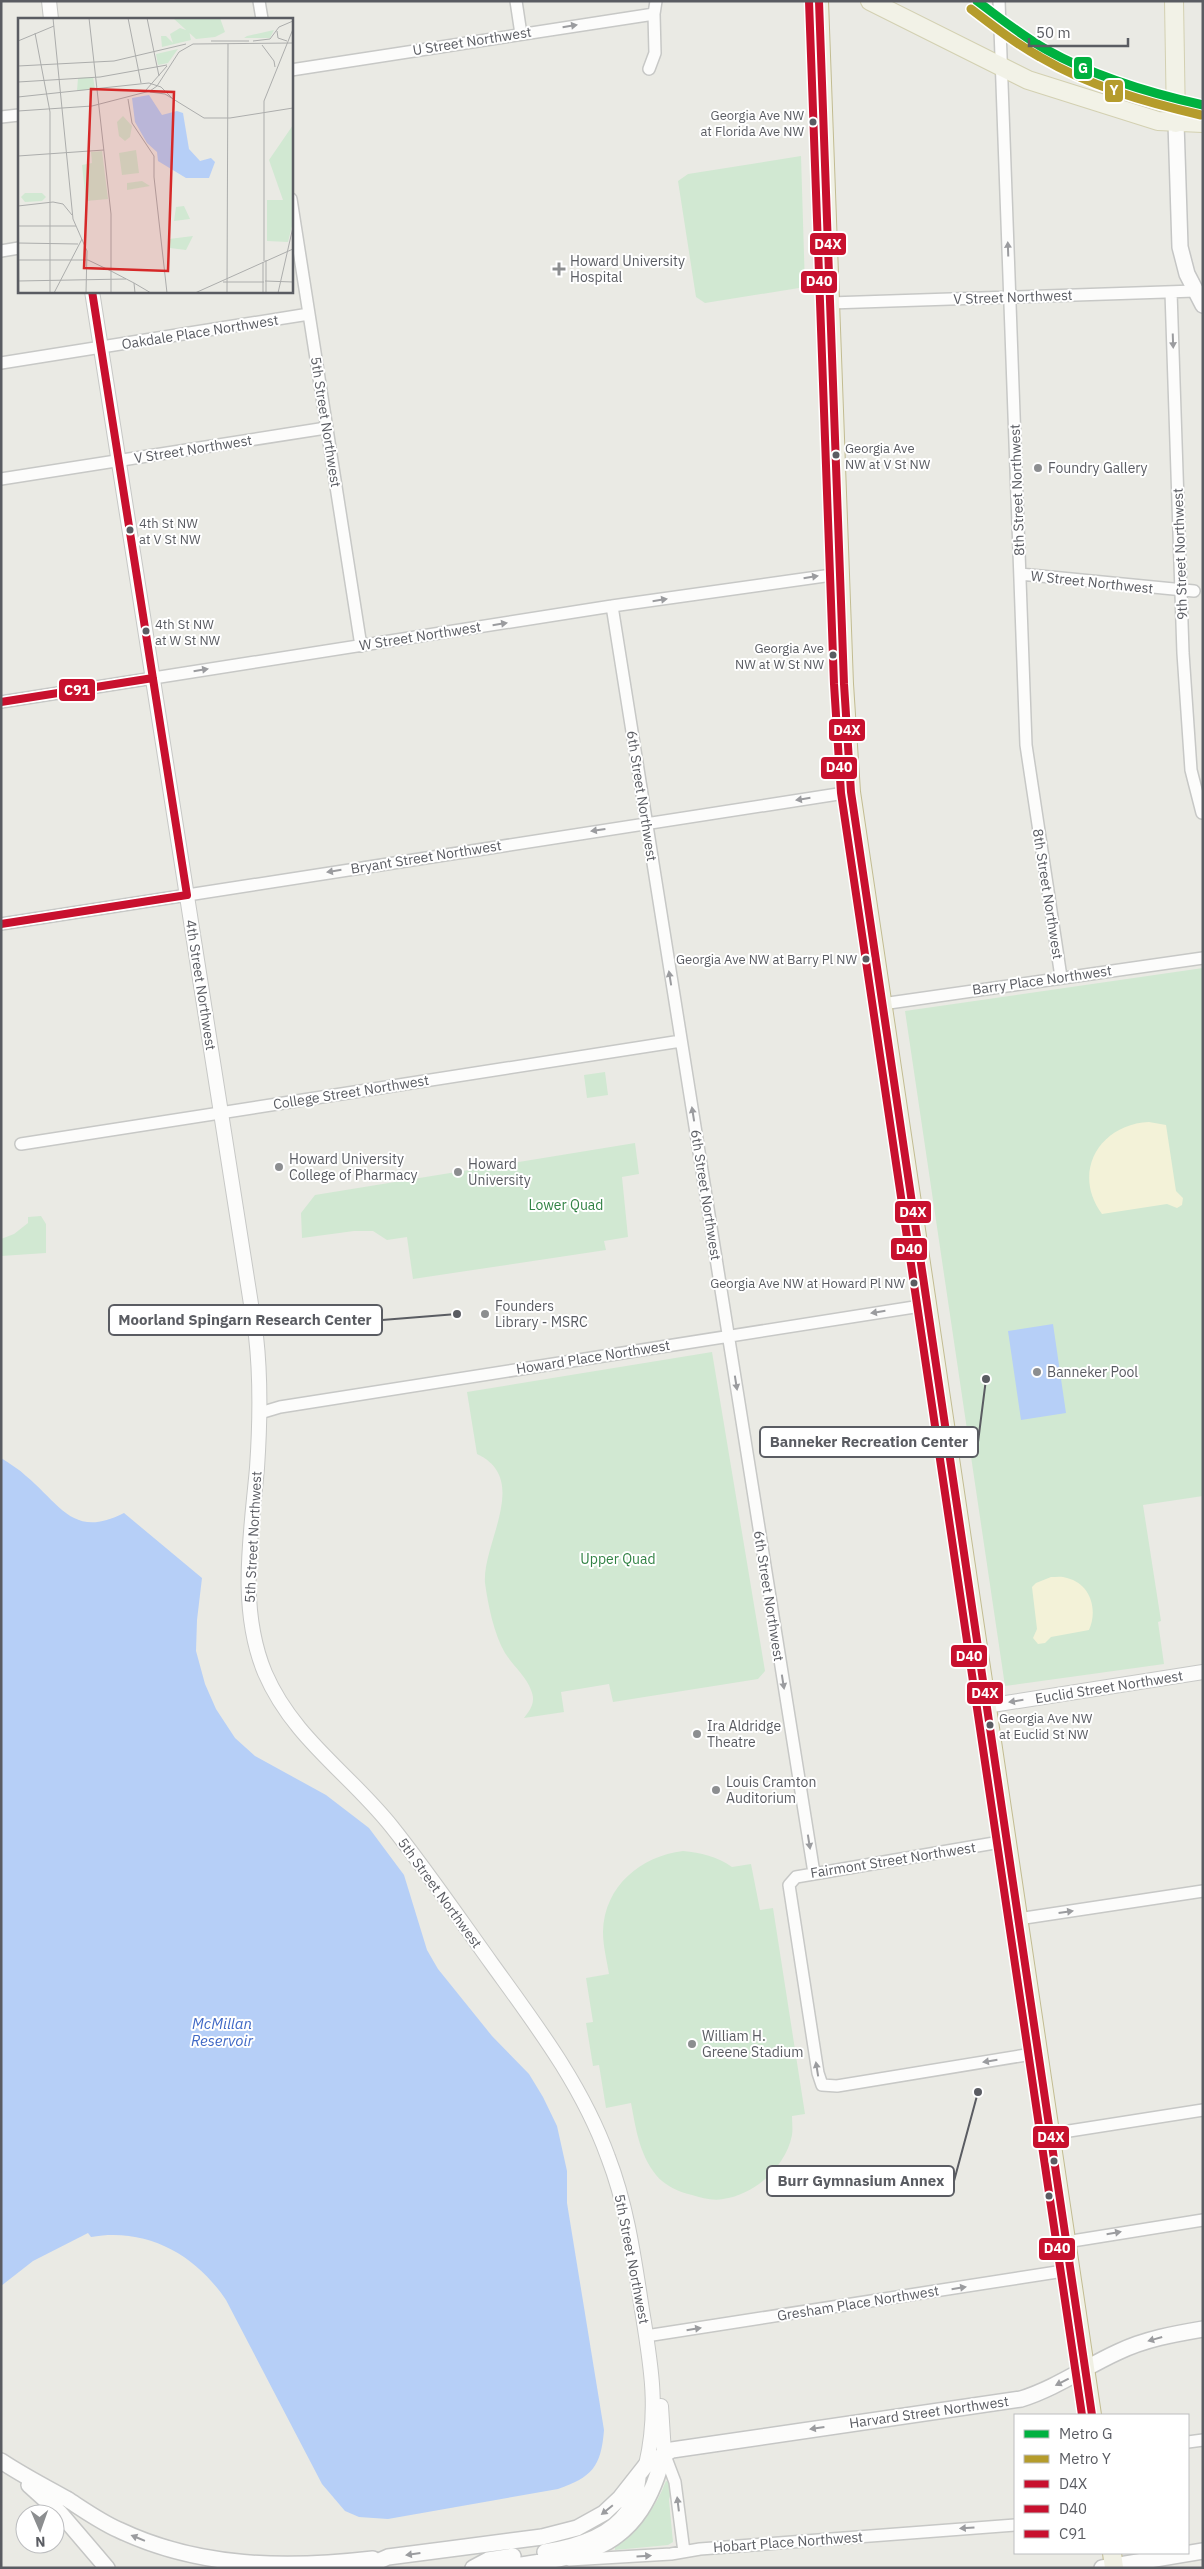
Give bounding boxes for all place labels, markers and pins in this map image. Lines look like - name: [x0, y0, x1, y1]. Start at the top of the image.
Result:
- place label: Georgia Ave NW at Florida Ave NW: [700, 107, 804, 140]
- marker: Georgia Ave NW at Florida Ave NW: [808, 117, 818, 127]
- place label: Howard University Hospital: [570, 252, 685, 286]
- marker: Howard University Hospital: [552, 262, 566, 276]
- place label: Georgia Ave NW at V St NW: [845, 440, 931, 473]
- marker: Georgia Ave NW at V St NW: [831, 450, 841, 460]
- place label: Foundry Gallery: [1048, 459, 1148, 477]
- marker: Foundry Gallery: [1032, 462, 1044, 474]
- place label: 4th St NW at V St NW: [139, 515, 201, 548]
- marker: 4th St NW at V St NW: [125, 525, 135, 535]
- place label: 4th St NW at W St NW: [155, 616, 221, 649]
- marker: 4th St NW at W St NW: [141, 626, 151, 636]
- place label: Georgia Ave NW at W St NW: [735, 640, 824, 673]
- marker: Georgia Ave NW at W St NW: [828, 650, 838, 660]
- place label: Georgia Ave NW at Barry Pl NW: [676, 951, 857, 968]
- marker: Georgia Ave NW at Barry Pl NW: [861, 954, 871, 964]
- place label: Howard University College of Pharmacy: [289, 1150, 417, 1184]
- place label: Howard University: [468, 1155, 531, 1189]
- marker: Howard University College of Pharmacy: [273, 1161, 285, 1173]
- marker: Howard University: [452, 1166, 464, 1178]
- place label: Georgia Ave NW at Howard Pl NW: [710, 1275, 905, 1292]
- marker: Georgia Ave NW at Howard Pl NW: [909, 1278, 919, 1288]
- place label: Founders Library - MSRC: [495, 1297, 588, 1331]
- callout: Moorland Spingarn Research Center: [109, 1305, 382, 1335]
- marker: Founders Library - MSRC: [479, 1308, 491, 1320]
- place label: Banneker Pool: [1047, 1363, 1138, 1381]
- marker: Banneker Pool: [1031, 1366, 1043, 1378]
- callout: Banneker Recreation Center: [760, 1427, 978, 1457]
- place label: Georgia Ave NW at Euclid St NW: [999, 1710, 1093, 1743]
- place label: Ira Aldridge Theatre: [707, 1717, 781, 1751]
- marker: Georgia Ave NW at Euclid St NW: [985, 1720, 995, 1730]
- marker: Ira Aldridge Theatre: [691, 1728, 703, 1740]
- place label: Louis Cramton Auditorium: [726, 1773, 816, 1807]
- marker: Louis Cramton Auditorium: [710, 1784, 722, 1796]
- place label: William H. Greene Stadium: [702, 2027, 803, 2061]
- marker: William H. Greene Stadium: [686, 2038, 698, 2050]
- unlabelled marker: [1049, 2156, 1059, 2166]
- callout: Burr Gymnasium Annex: [767, 2166, 954, 2196]
- unlabelled marker: [1044, 2191, 1054, 2201]

